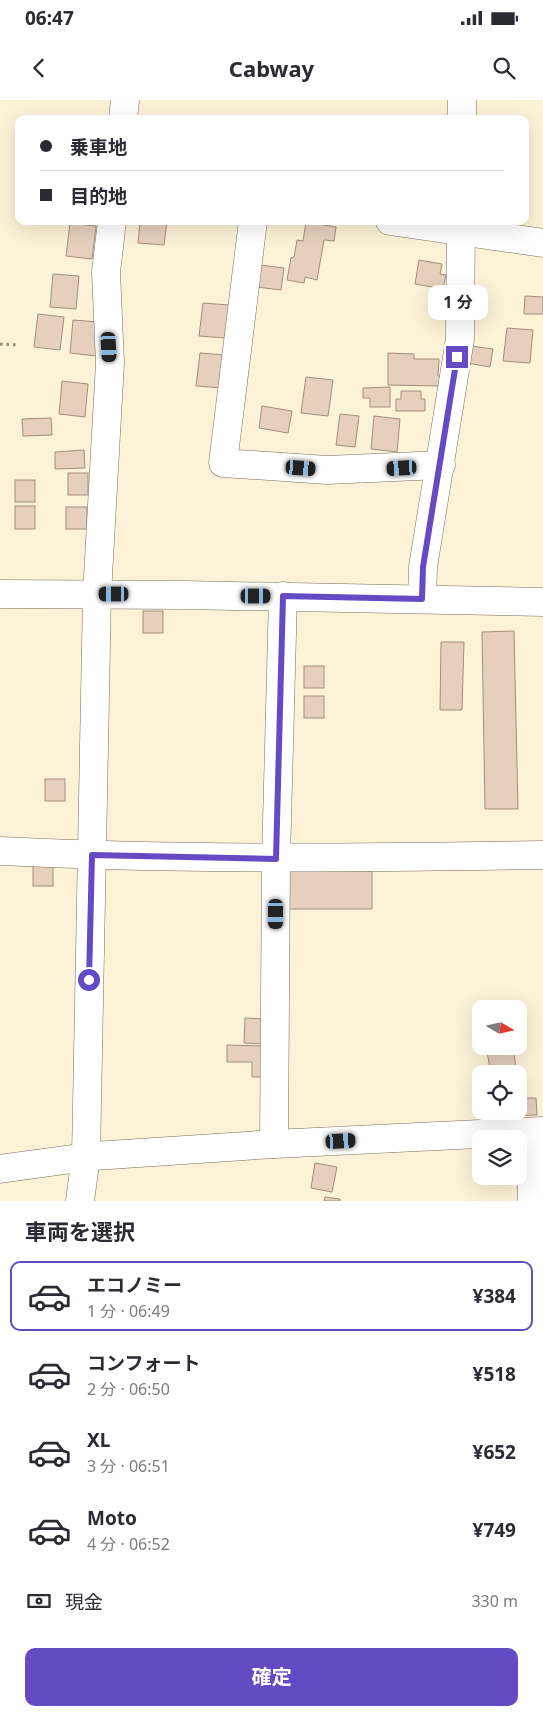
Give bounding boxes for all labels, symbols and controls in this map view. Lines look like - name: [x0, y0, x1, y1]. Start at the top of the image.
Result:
- text: 06:47: [25, 5, 74, 31]
- text: Cabway: [229, 53, 314, 83]
- icon: back: [25, 54, 53, 82]
- icon: search: [490, 54, 518, 82]
- text: 乗車地: [70, 134, 127, 160]
- text: 目的地: [70, 183, 127, 209]
- callout: 1 分: [427, 284, 487, 320]
- text: 1 分: [443, 291, 473, 313]
- car: [100, 332, 117, 362]
- route end: [446, 346, 468, 368]
- car: [285, 459, 316, 477]
- car: [386, 460, 417, 476]
- car: [99, 587, 129, 602]
- car: [241, 589, 271, 604]
- car: [268, 899, 283, 929]
- route start: [78, 969, 100, 991]
- north arrow: [472, 1000, 528, 1055]
- map controls: [472, 1000, 527, 1185]
- button: locate: [472, 1065, 527, 1120]
- button: layers: [472, 1130, 527, 1185]
- car: [325, 1133, 356, 1149]
- text: 車両を選択: [25, 1216, 135, 1246]
- text: エコノミー: [87, 1272, 182, 1298]
- icon: car: [27, 1274, 72, 1319]
- text: ¥384: [473, 1283, 516, 1309]
- text: 1 分 · 06:49: [87, 1300, 170, 1322]
- text: コンフォート: [87, 1350, 200, 1376]
- icon: car: [27, 1352, 72, 1397]
- text: ¥518: [473, 1361, 516, 1387]
- text: 2 分 · 06:50: [87, 1378, 170, 1400]
- text: XL: [87, 1427, 110, 1453]
- icon: car: [27, 1430, 72, 1475]
- text: ¥652: [473, 1439, 516, 1465]
- text: 3 分 · 06:51: [87, 1455, 170, 1477]
- text: Moto: [87, 1505, 137, 1531]
- icon: car: [27, 1508, 72, 1553]
- text: ¥749: [473, 1517, 516, 1543]
- text: 4 分 · 06:52: [87, 1533, 170, 1555]
- icon: cash: [25, 1587, 53, 1615]
- text: 現金: [65, 1589, 103, 1615]
- text: 330 m: [471, 1590, 518, 1612]
- button: 確定: [25, 1648, 518, 1706]

